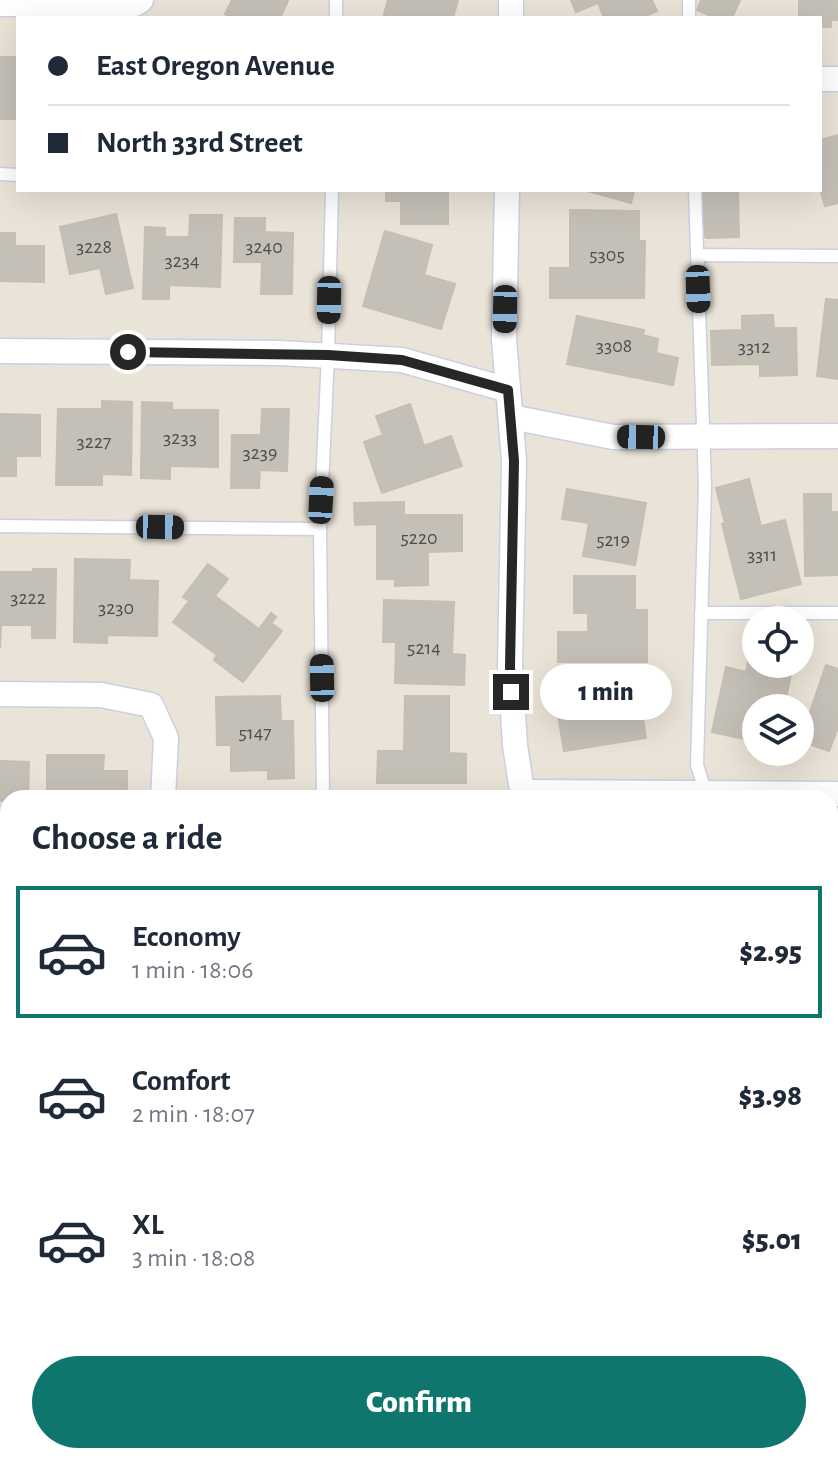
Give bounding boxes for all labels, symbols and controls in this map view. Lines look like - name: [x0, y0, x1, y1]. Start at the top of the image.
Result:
- text: East Oregon Avenue: [96, 51, 335, 81]
- text: North 33rd Street: [96, 128, 303, 158]
- house number: 3228: [76, 237, 112, 257]
- house number: 3240: [245, 237, 283, 257]
- house number: 5305: [589, 245, 625, 265]
- house number: 3234: [164, 251, 200, 271]
- car: [685, 265, 711, 313]
- car: [317, 276, 341, 324]
- car: [493, 285, 517, 333]
- route start: [110, 334, 146, 370]
- house number: 3308: [596, 336, 632, 356]
- house number: 3312: [738, 337, 770, 357]
- car: [617, 425, 665, 449]
- house number: 3233: [163, 428, 197, 448]
- house number: 3227: [77, 432, 111, 452]
- house number: 3239: [243, 443, 277, 463]
- car: [308, 475, 334, 525]
- car: [136, 515, 184, 539]
- house number: 5220: [400, 528, 438, 548]
- house number: 5219: [596, 530, 630, 550]
- house number: 3311: [747, 545, 777, 565]
- house number: 3222: [10, 588, 46, 608]
- house number: 3230: [98, 598, 134, 618]
- map controls: [742, 606, 814, 766]
- button: locate: [742, 606, 814, 678]
- house number: 5214: [407, 638, 441, 658]
- car: [310, 654, 334, 702]
- callout: 1 min: [539, 664, 671, 720]
- route end: [493, 674, 529, 710]
- text: 1 min: [578, 679, 634, 705]
- button: layers: [742, 694, 814, 766]
- house number: 5147: [238, 723, 272, 743]
- text: Choose a ride: [32, 820, 222, 856]
- icon: car: [36, 916, 108, 988]
- text: Economy: [132, 922, 241, 952]
- text: $2.95: [739, 937, 802, 967]
- text: 1 min · 18:06: [132, 957, 253, 983]
- icon: car: [36, 1060, 108, 1132]
- text: Comfort: [132, 1066, 231, 1096]
- text: $3.98: [738, 1081, 802, 1111]
- text: 2 min · 18:07: [132, 1101, 255, 1127]
- icon: car: [36, 1204, 108, 1276]
- text: XL: [132, 1210, 164, 1240]
- text: $5.01: [742, 1225, 802, 1255]
- text: 3 min · 18:08: [132, 1245, 255, 1271]
- button: Confirm: [32, 1356, 806, 1448]

